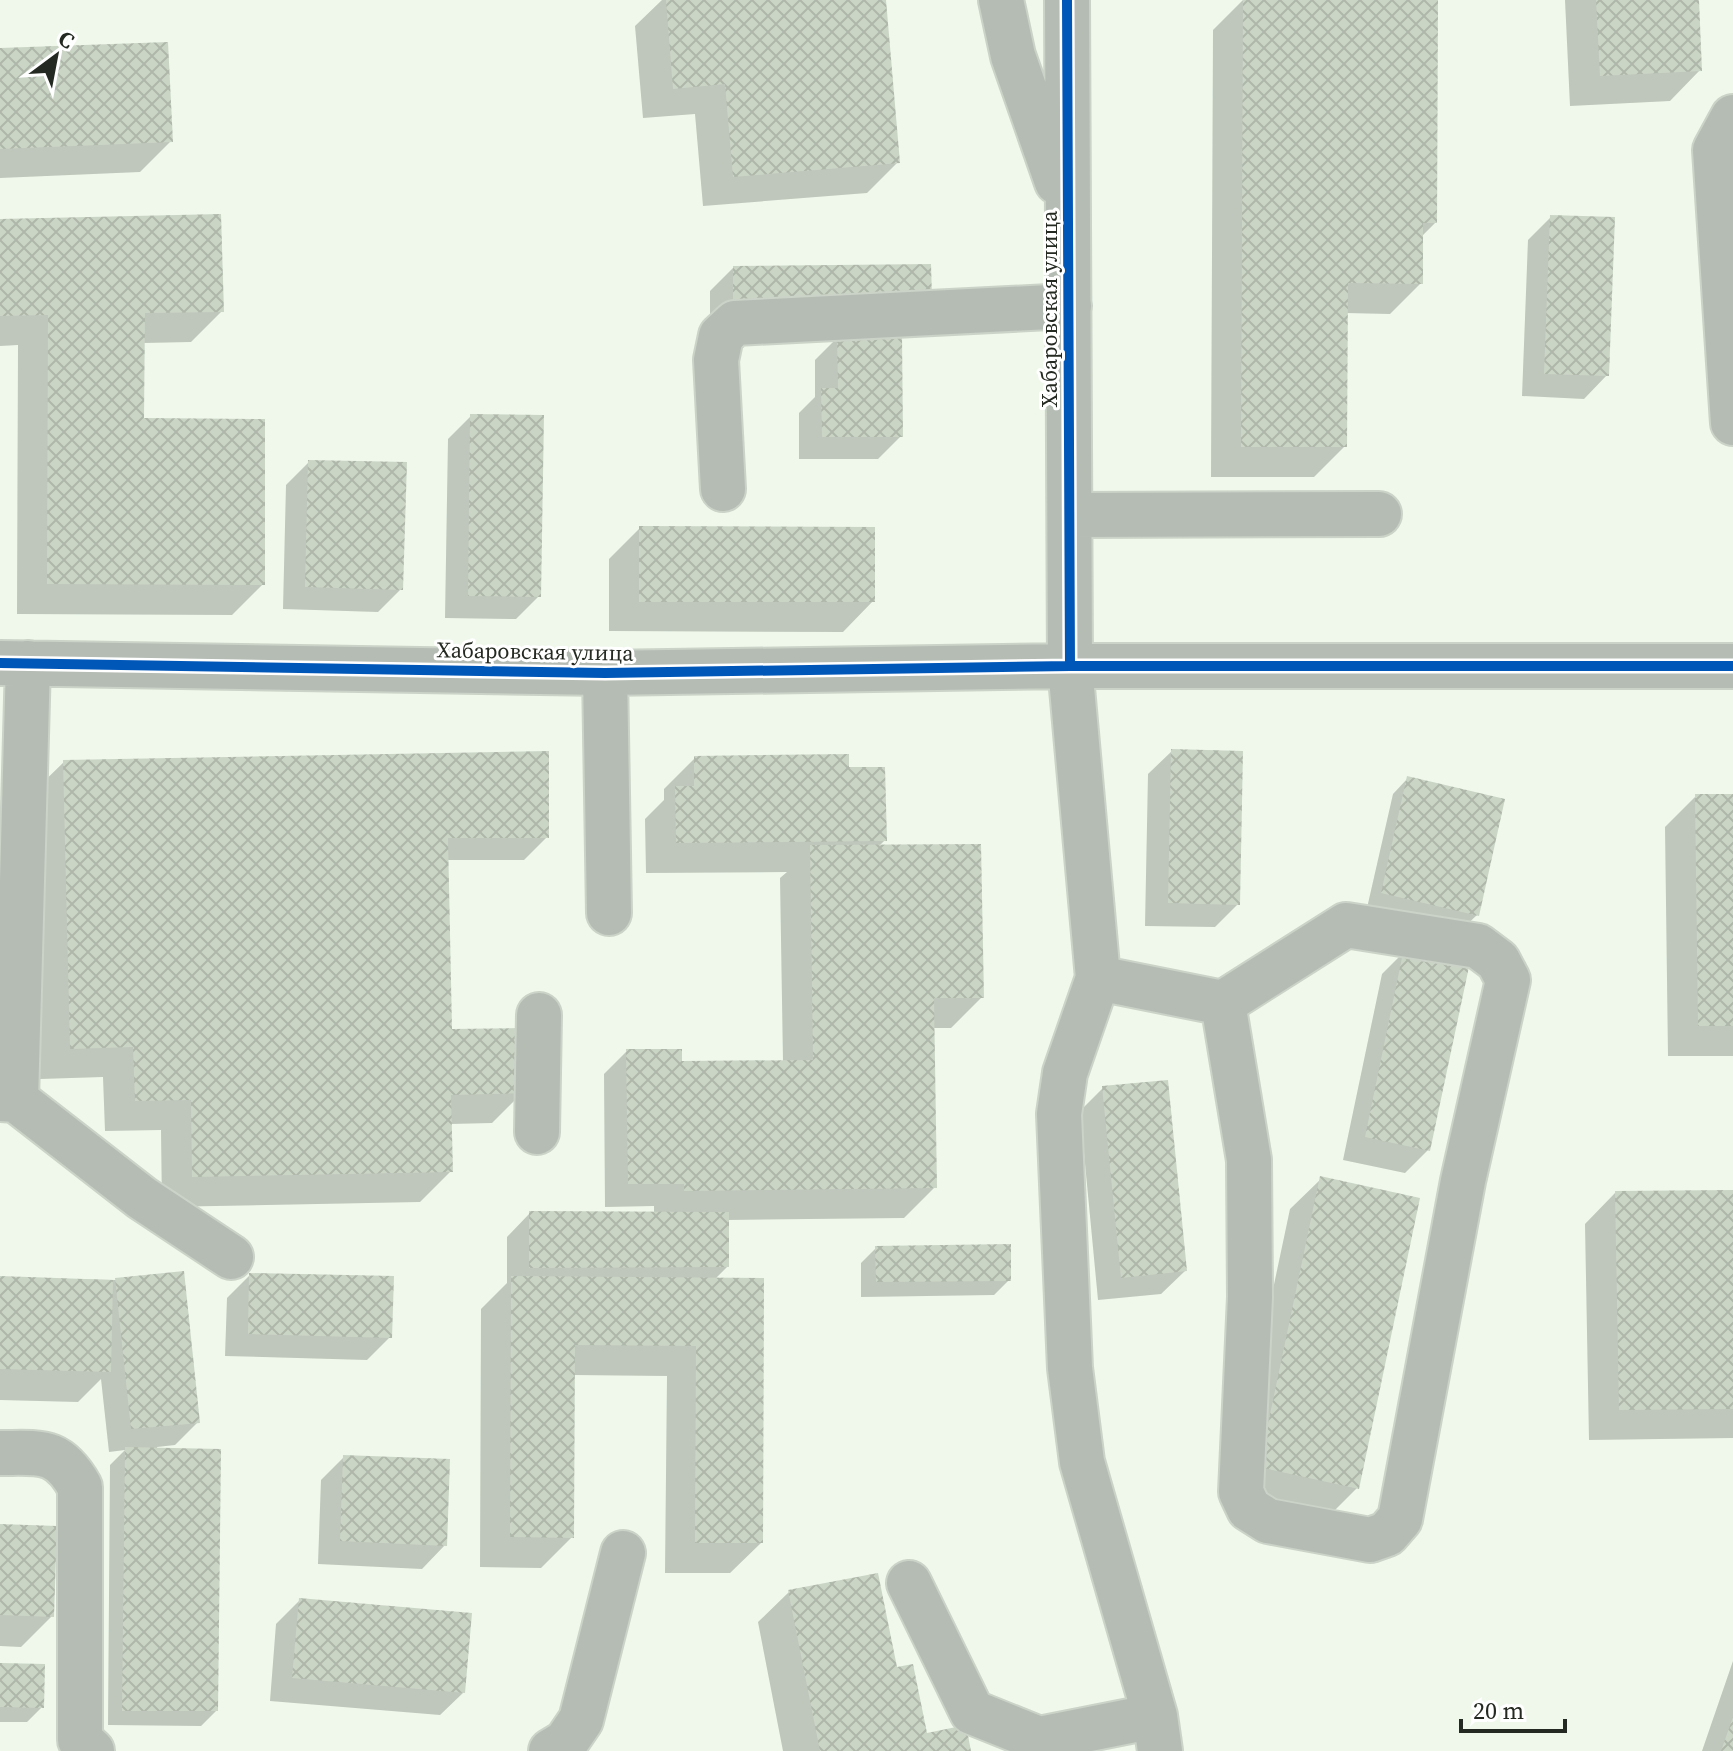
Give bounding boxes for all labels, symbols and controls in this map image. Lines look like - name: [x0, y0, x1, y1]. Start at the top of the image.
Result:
- north arrow: [16, 16, 96, 96]
- text: С: [53, 23, 81, 56]
- street label: Хабаровская улица: [1034, 210, 1064, 407]
- street label: Хабаровская улица: [436, 634, 635, 668]
- scale bar: [1461, 1683, 1565, 1733]
- text: 20 m: [1473, 1694, 1524, 1727]

